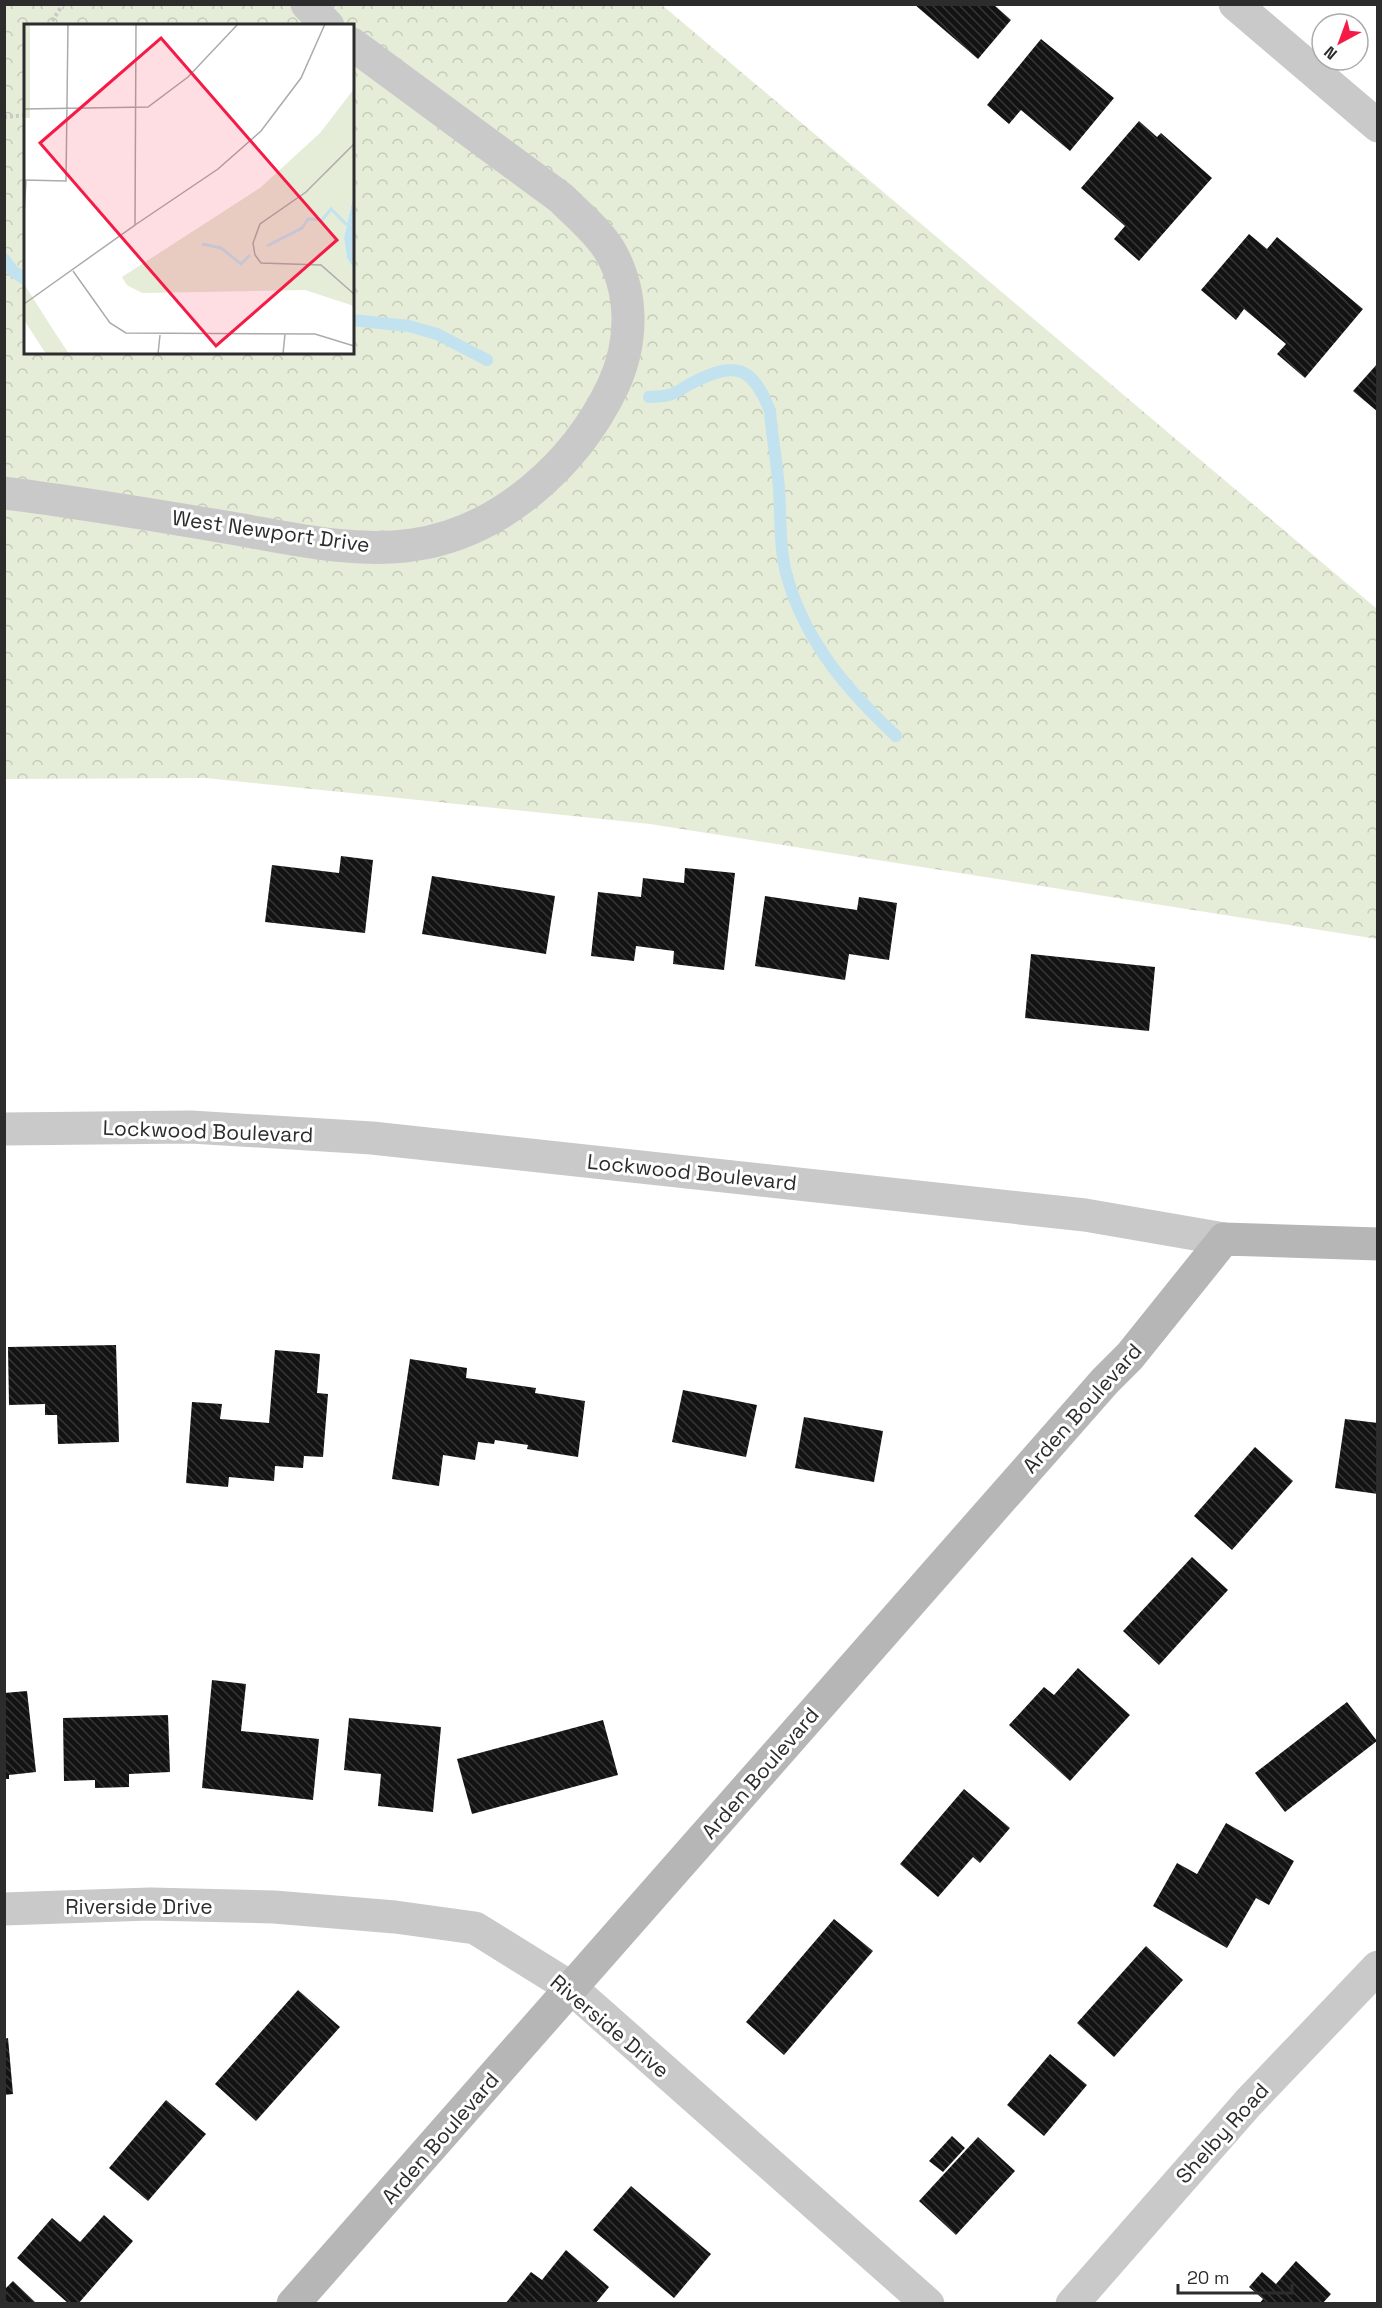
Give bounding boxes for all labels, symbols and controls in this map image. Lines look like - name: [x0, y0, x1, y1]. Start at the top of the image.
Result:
- north arrow: [1310, 12, 1370, 72]
- inset map: [24, 24, 354, 354]
- text: N: [1320, 41, 1341, 64]
- street label: West Newport Drive: [170, 504, 372, 558]
- street label: Lockwood Boulevard: [102, 1114, 314, 1148]
- street label: Lockwood Boulevard: [586, 1148, 798, 1196]
- street label: Arden Boulevard: [1016, 1337, 1148, 1479]
- street label: Arden Boulevard: [695, 1702, 825, 1844]
- street label: Riverside Drive: [65, 1893, 213, 1920]
- street label: Riverside Drive: [545, 1968, 675, 2084]
- street label: Arden Boulevard: [375, 2067, 505, 2209]
- street label: Shelby Road: [1170, 2077, 1274, 2189]
- scale bar: [1178, 2257, 1292, 2295]
- text: 20 m: [1187, 2266, 1230, 2289]

